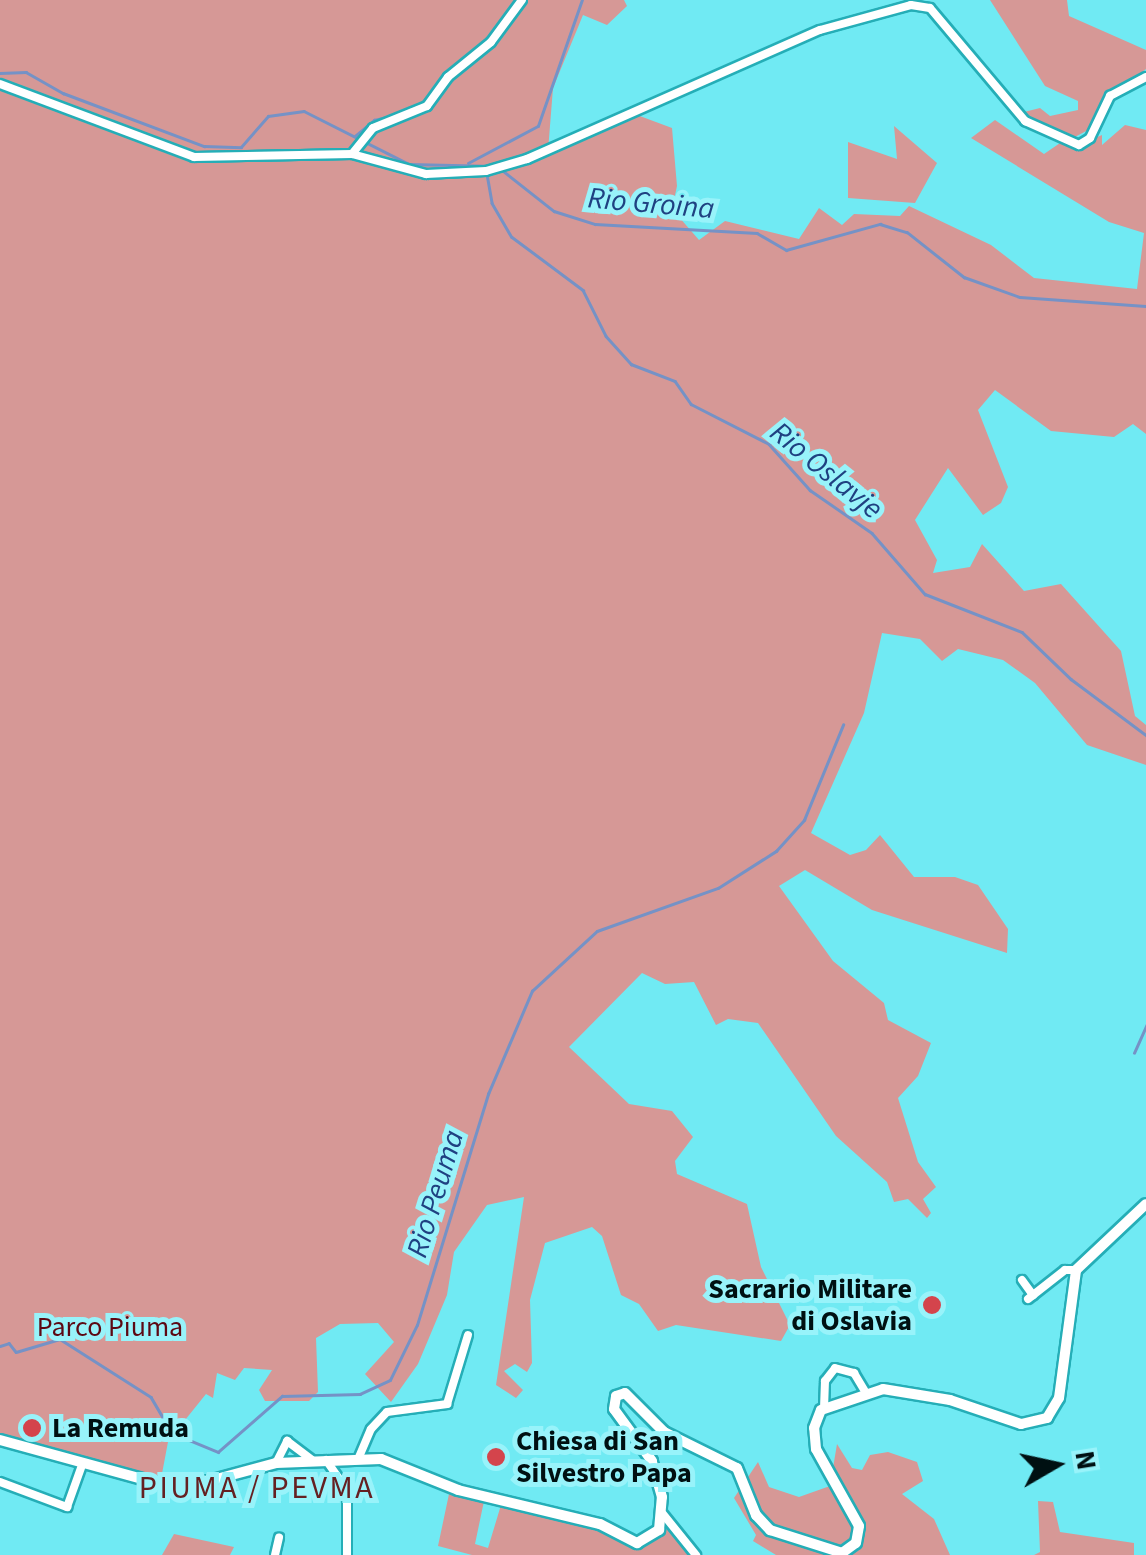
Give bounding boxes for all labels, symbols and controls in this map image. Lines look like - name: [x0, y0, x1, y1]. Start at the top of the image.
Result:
- water label: Rio Groina: [586, 181, 716, 227]
- water label: Rio Oslavje: [762, 415, 890, 527]
- water label: Rio Peuma: [400, 1126, 472, 1262]
- place label: Sacrario Militare di Oslavia: [708, 1272, 912, 1338]
- marker: Sacrario Militare di Oslavia: [921, 1294, 943, 1316]
- park label: Parco Piuma: [37, 1310, 183, 1344]
- place label: La Remuda: [52, 1411, 189, 1445]
- north arrow: [1006, 1415, 1106, 1515]
- marker: La Remuda: [21, 1417, 43, 1439]
- place label: Chiesa di San Silvestro Papa: [516, 1424, 692, 1490]
- marker: Chiesa di San Silvestro Papa: [485, 1446, 507, 1468]
- text: N: [1064, 1448, 1107, 1473]
- district label: PIUMA / PEVMA: [139, 1469, 375, 1507]

